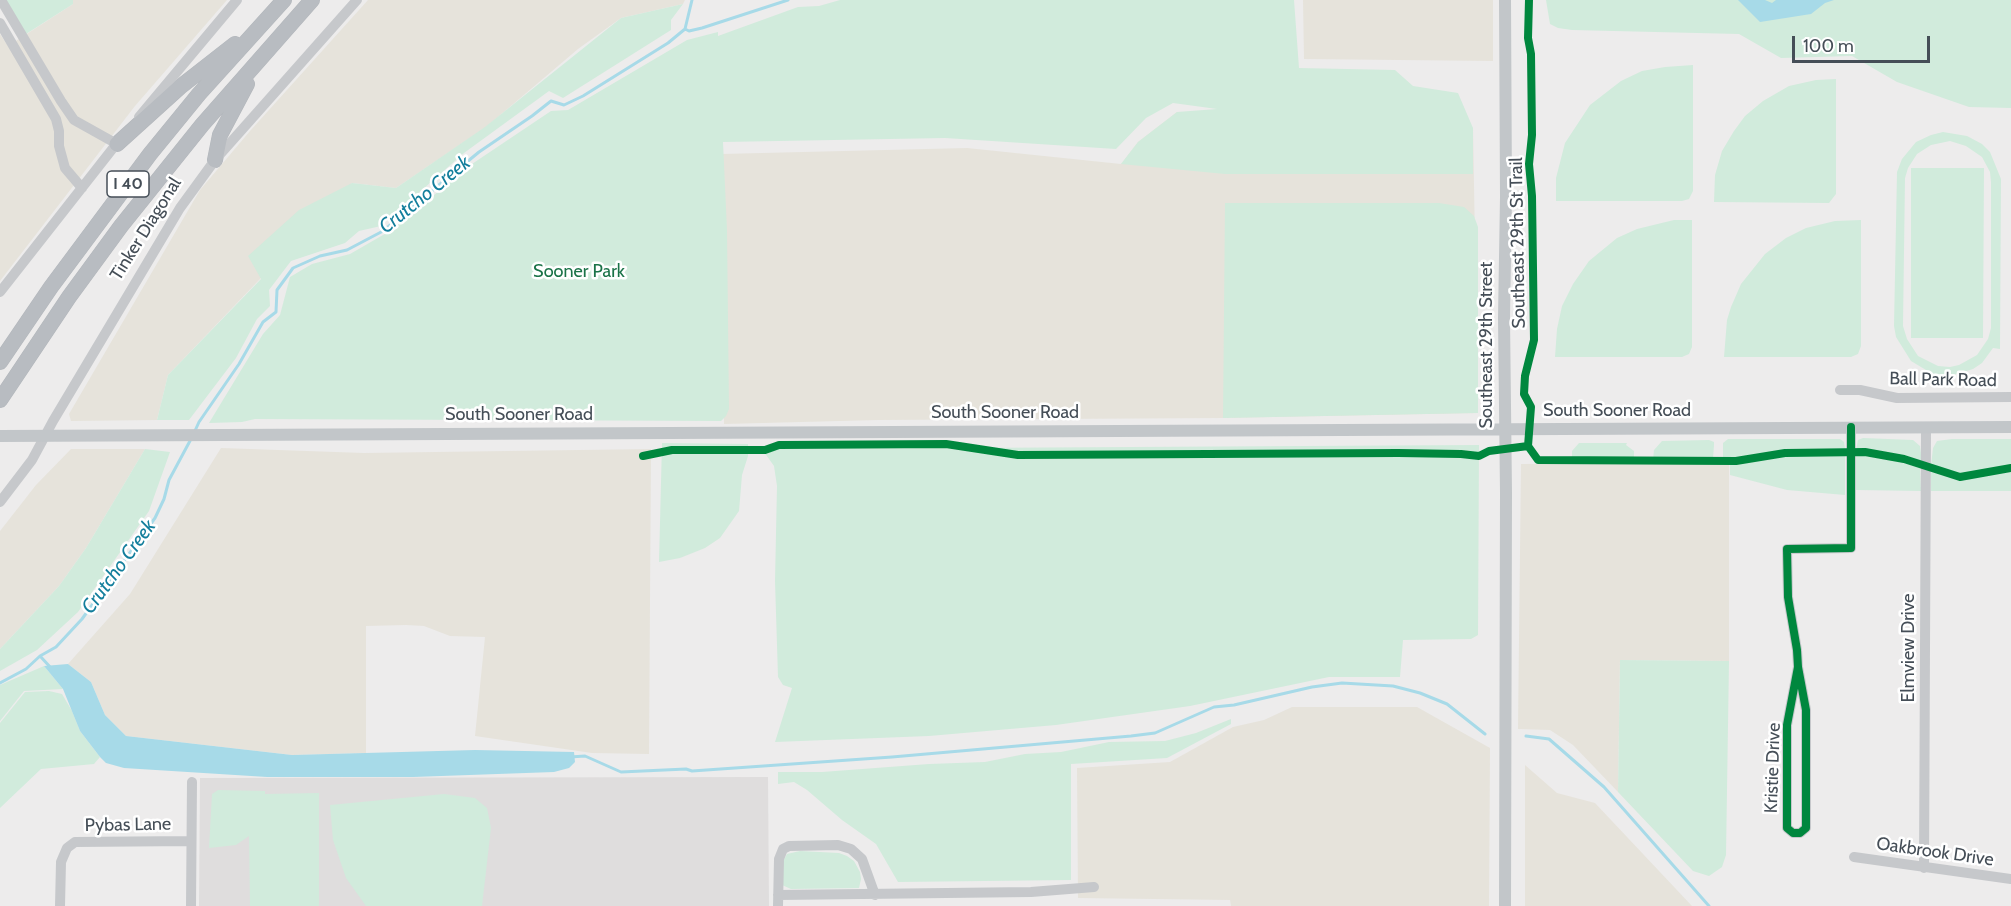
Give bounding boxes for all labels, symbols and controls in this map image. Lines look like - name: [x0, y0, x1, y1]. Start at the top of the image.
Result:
- scale bar: [1795, 24, 1933, 62]
- text: 100 m: [1803, 35, 1854, 57]
- water label: Crutcho Creek: [375, 151, 475, 239]
- street label: Southeast 29th St Trail: [1506, 157, 1530, 329]
- road number: I 40: [107, 171, 149, 197]
- street label: Tinker Diagonal: [106, 174, 186, 284]
- park label: Sooner Park: [533, 261, 625, 283]
- street label: Southeast 29th Street: [1476, 262, 1498, 428]
- street label: Ball Park Road: [1889, 368, 1997, 392]
- street label: South Sooner Road: [1543, 400, 1691, 422]
- street label: South Sooner Road: [931, 402, 1079, 424]
- street label: South Sooner Road: [445, 404, 593, 426]
- water label: Crutcho Creek: [77, 515, 161, 619]
- street label: Elmview Drive: [1898, 593, 1920, 703]
- street label: Kristie Drive: [1761, 722, 1785, 814]
- street label: Pybas Lane: [85, 813, 171, 837]
- street label: Oakbrook Drive: [1875, 833, 1995, 871]

